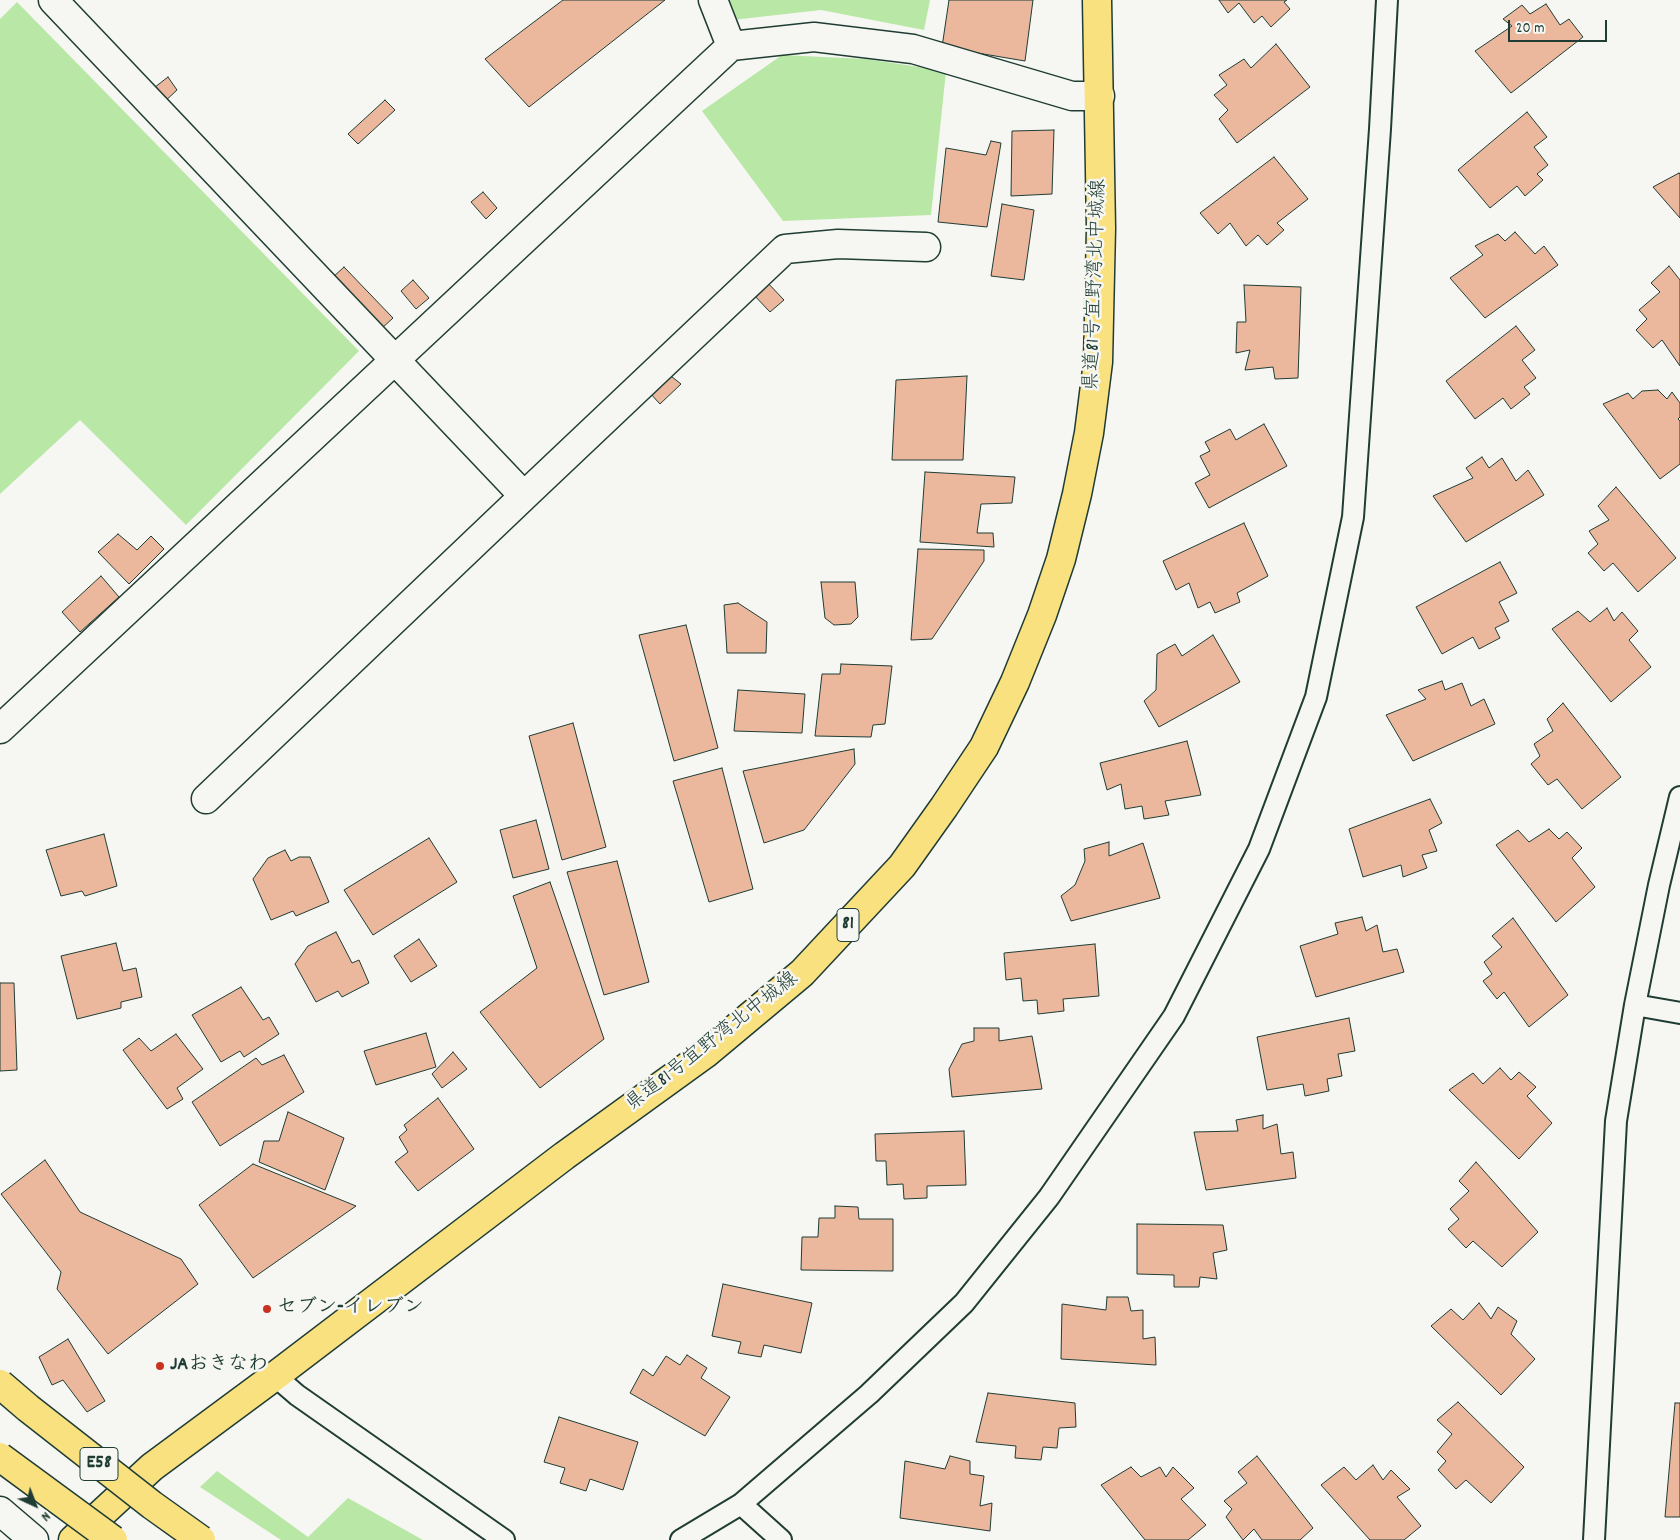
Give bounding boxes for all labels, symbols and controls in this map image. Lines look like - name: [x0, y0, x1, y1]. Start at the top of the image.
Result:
- scale bar: [1510, 10, 1609, 42]
- text: 20 m: [1516, 18, 1544, 40]
- street label: 県道81号宜野湾北中城線: [1081, 178, 1113, 392]
- road number: 81: [837, 908, 859, 942]
- street label: 県道81号宜野湾北中城線: [622, 968, 804, 1118]
- place label: セブン-イレブン: [277, 1297, 424, 1321]
- marker: セブン-イレブン: [261, 1303, 273, 1315]
- place label: JAおきなわ: [170, 1354, 268, 1378]
- marker: JAおきなわ: [154, 1360, 166, 1372]
- road number: E58: [80, 1448, 118, 1480]
- north arrow: [10, 1480, 60, 1530]
- text: N: [36, 1506, 55, 1526]

